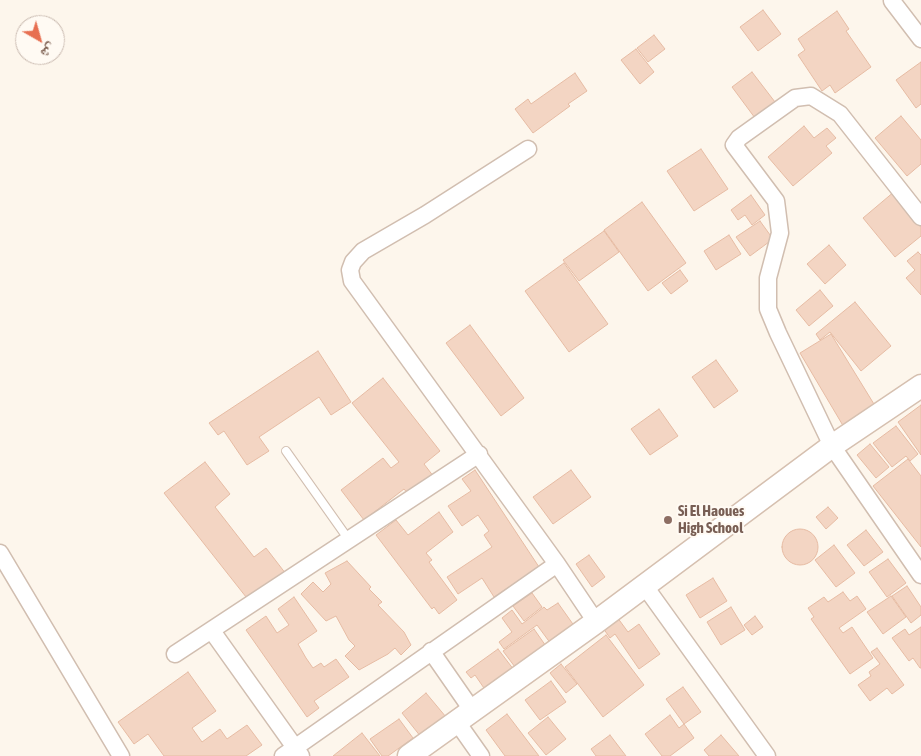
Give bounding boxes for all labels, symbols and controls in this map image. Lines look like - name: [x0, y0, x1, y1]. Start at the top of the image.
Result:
- north arrow: [15, 15, 65, 65]
- text: ش: [38, 40, 59, 62]
- place label: Si El Haoues High School: [678, 502, 744, 537]
- marker: Si El Haoues High School: [662, 514, 674, 526]

